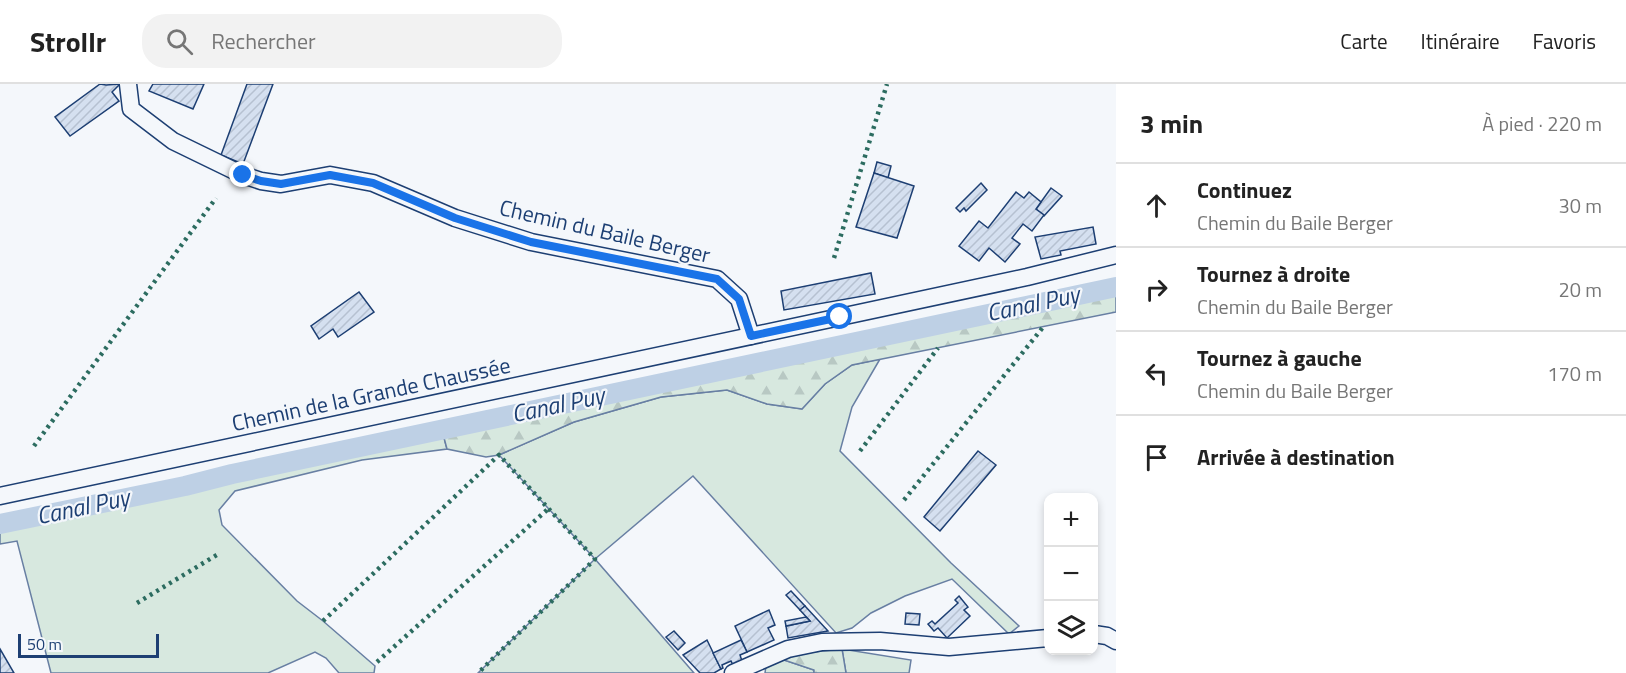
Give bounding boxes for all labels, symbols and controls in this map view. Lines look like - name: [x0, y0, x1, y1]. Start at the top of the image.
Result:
- search box: [142, 14, 562, 68]
- text: Strollr: [30, 20, 106, 63]
- text: Rechercher: [211, 24, 316, 58]
- icon: search: [163, 25, 196, 58]
- text: Carte: [1340, 25, 1388, 57]
- text: Itinéraire: [1421, 25, 1500, 57]
- text: Favoris: [1533, 25, 1596, 57]
- text: 3 min: [1140, 104, 1203, 143]
- text: À pied · 220 m: [1482, 108, 1602, 139]
- route end: [229, 161, 255, 187]
- text: Continuez: [1197, 173, 1292, 207]
- icon: ahead: [1140, 189, 1173, 222]
- street label: Chemin du Baile Berger: [496, 190, 714, 272]
- text: 30 m: [1558, 190, 1602, 221]
- text: Chemin du Baile Berger: [1197, 207, 1393, 238]
- text: Tournez à droite: [1197, 257, 1350, 291]
- icon: right: [1140, 273, 1173, 306]
- text: 20 m: [1558, 274, 1602, 305]
- water label: Canal Puy: [983, 275, 1086, 330]
- text: Chemin du Baile Berger: [1197, 291, 1393, 322]
- route start: [826, 303, 852, 329]
- text: Tournez à gauche: [1197, 341, 1362, 375]
- street label: Chemin de la Grande Chaussée: [229, 348, 513, 440]
- icon: left: [1140, 357, 1173, 390]
- text: 170 m: [1547, 358, 1602, 389]
- text: Chemin du Baile Berger: [1197, 375, 1393, 406]
- water label: Canal Puy: [508, 376, 611, 431]
- text: Arrivée à destination: [1197, 440, 1395, 474]
- icon: arrive: [1140, 441, 1173, 474]
- water label: Canal Puy: [33, 478, 136, 533]
- map controls: [1044, 493, 1098, 655]
- button: +: [1044, 493, 1098, 547]
- button: −: [1044, 547, 1098, 601]
- button: layers: [1044, 601, 1098, 655]
- scale bar: [18, 631, 159, 658]
- text: 50 m: [27, 632, 62, 656]

